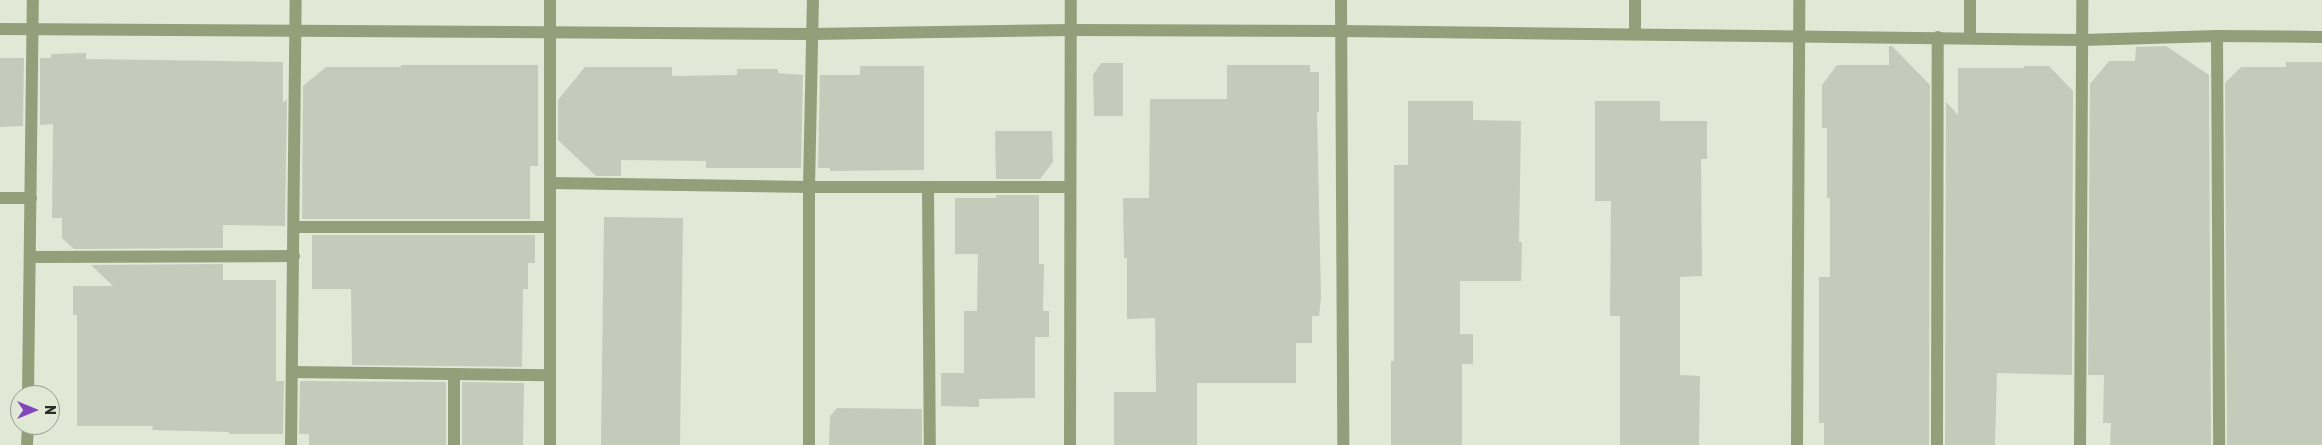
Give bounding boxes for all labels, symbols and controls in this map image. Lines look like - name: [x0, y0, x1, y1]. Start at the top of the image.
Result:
- north arrow: [10, 385, 60, 435]
- text: N: [41, 405, 58, 415]

